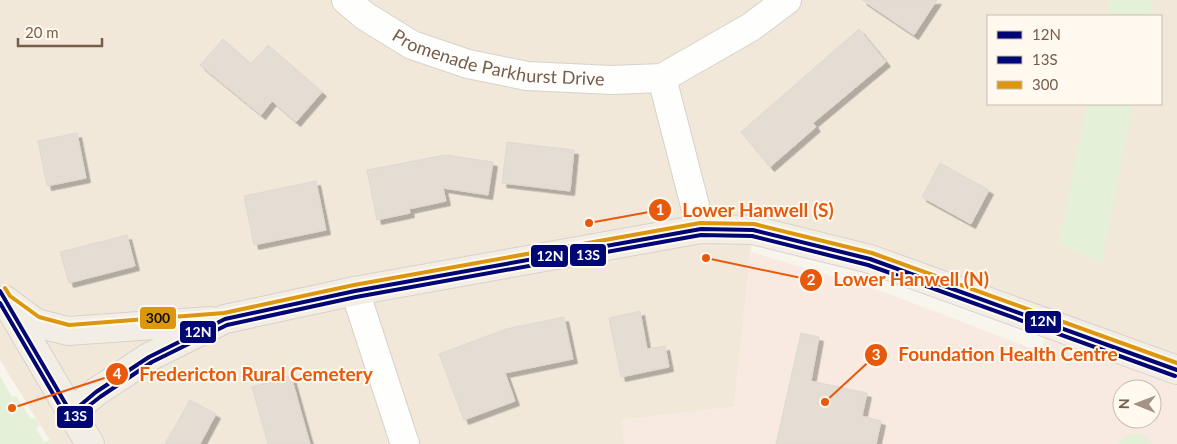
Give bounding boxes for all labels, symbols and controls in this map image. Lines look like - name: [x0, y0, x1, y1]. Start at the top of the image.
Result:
- scale bar: [18, 15, 101, 47]
- legend: [987, 15, 1162, 105]
- text: 20 m: [25, 23, 59, 41]
- street label: Promenade Parkhurst Drive: [389, 24, 605, 90]
- text: 12N: [1032, 25, 1061, 43]
- text: 13S: [1032, 50, 1058, 68]
- text: 300: [1032, 75, 1058, 93]
- callout: Lower Hanwell (S): [647, 193, 844, 227]
- text: Lower Hanwell (S): [682, 198, 834, 221]
- text: 1: [656, 200, 664, 218]
- line badge: 13S: [569, 243, 607, 267]
- line badge: 12N: [530, 244, 569, 268]
- text: 13S: [576, 246, 600, 263]
- text: 12N: [536, 247, 564, 264]
- callout: Lower Hanwell (N): [798, 263, 999, 297]
- text: Lower Hanwell (N): [833, 267, 989, 290]
- text: 2: [807, 270, 816, 288]
- line badge: 300: [139, 306, 177, 330]
- text: 300: [146, 309, 170, 326]
- line badge: 12N: [1024, 310, 1062, 334]
- text: 12N: [1029, 312, 1057, 329]
- line badge: 12N: [179, 320, 217, 344]
- text: 12N: [184, 323, 212, 340]
- callout: Foundation Health Centre: [863, 338, 1128, 372]
- text: Foundation Health Centre: [898, 342, 1118, 365]
- text: 3: [872, 345, 880, 363]
- callout: Fredericton Rural Cemetery: [104, 357, 382, 391]
- text: Fredericton Rural Cemetery: [139, 362, 374, 385]
- text: 4: [113, 364, 122, 382]
- north arrow: [1112, 379, 1162, 429]
- text: N: [1115, 398, 1132, 409]
- line badge: 13S: [56, 405, 94, 429]
- text: 13S: [63, 407, 87, 424]

